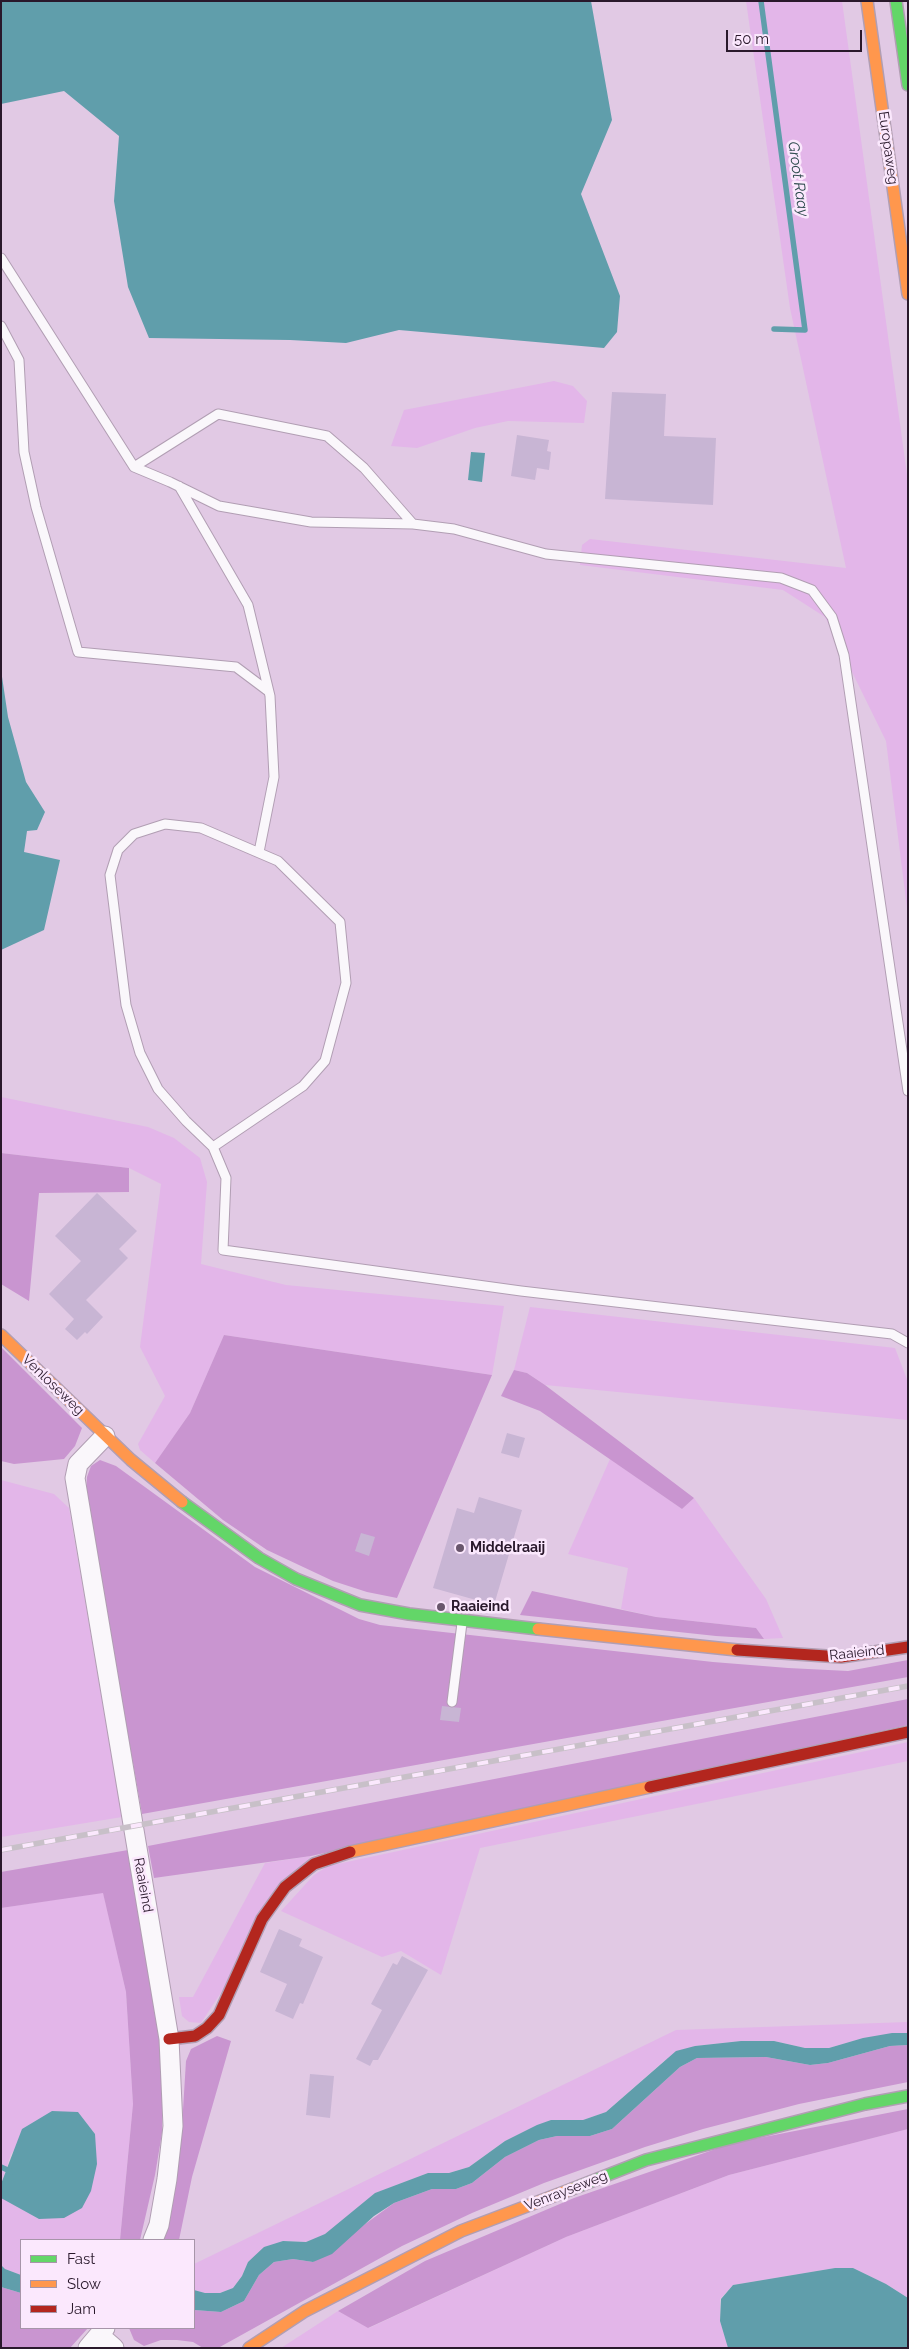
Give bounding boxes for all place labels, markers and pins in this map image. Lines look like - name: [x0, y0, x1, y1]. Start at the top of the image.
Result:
- place label: Middelraaij: [470, 1540, 545, 1556]
- marker: Middelraaij: [454, 1542, 466, 1554]
- place label: Raaieind: [451, 1599, 509, 1615]
- marker: Raaieind: [435, 1601, 447, 1613]

